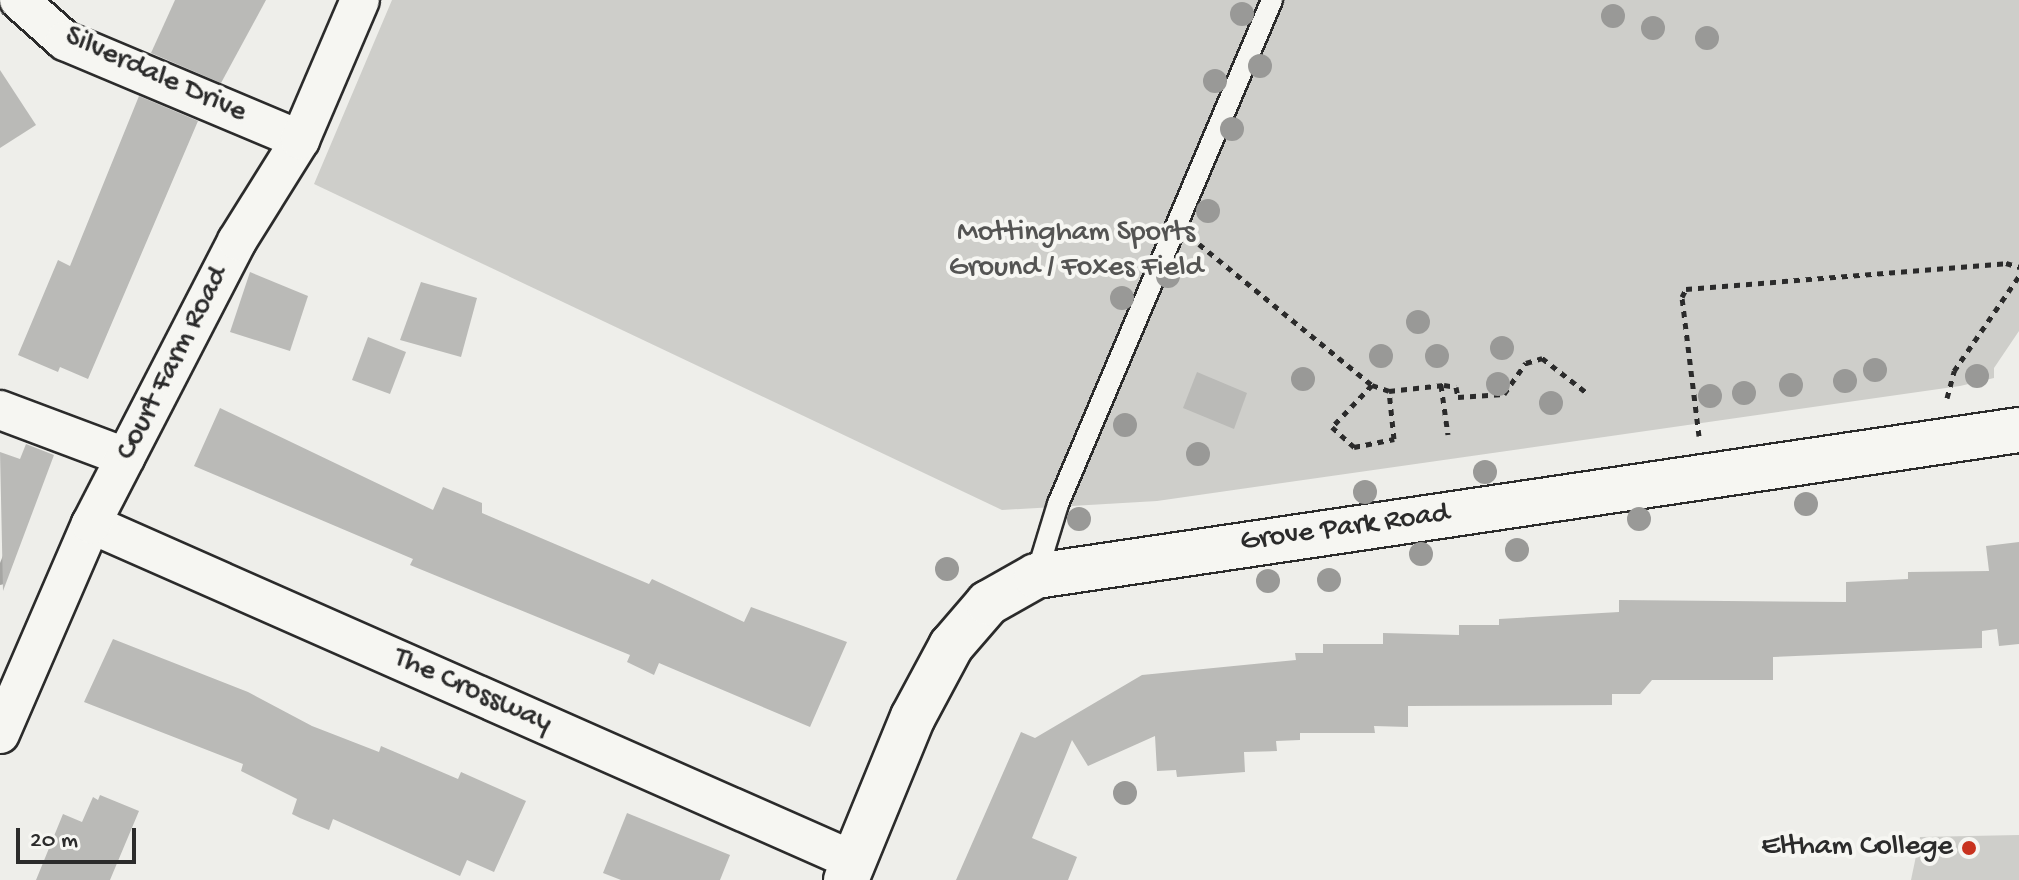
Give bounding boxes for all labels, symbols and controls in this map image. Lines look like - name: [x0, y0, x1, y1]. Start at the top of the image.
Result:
- street label: Silverdale Drive: [59, 20, 251, 132]
- park label: Mottingham Sports Ground / Foxes Field: [949, 216, 1203, 286]
- street label: Court Farm Road: [110, 261, 238, 467]
- street label: Grove Park Road: [1238, 497, 1452, 561]
- street label: The Crossway: [387, 641, 557, 743]
- scale bar: [20, 812, 140, 862]
- text: 20 m: [30, 827, 78, 856]
- place label: Eltham College: [1761, 830, 1953, 866]
- marker: Eltham College: [1960, 839, 1978, 857]

